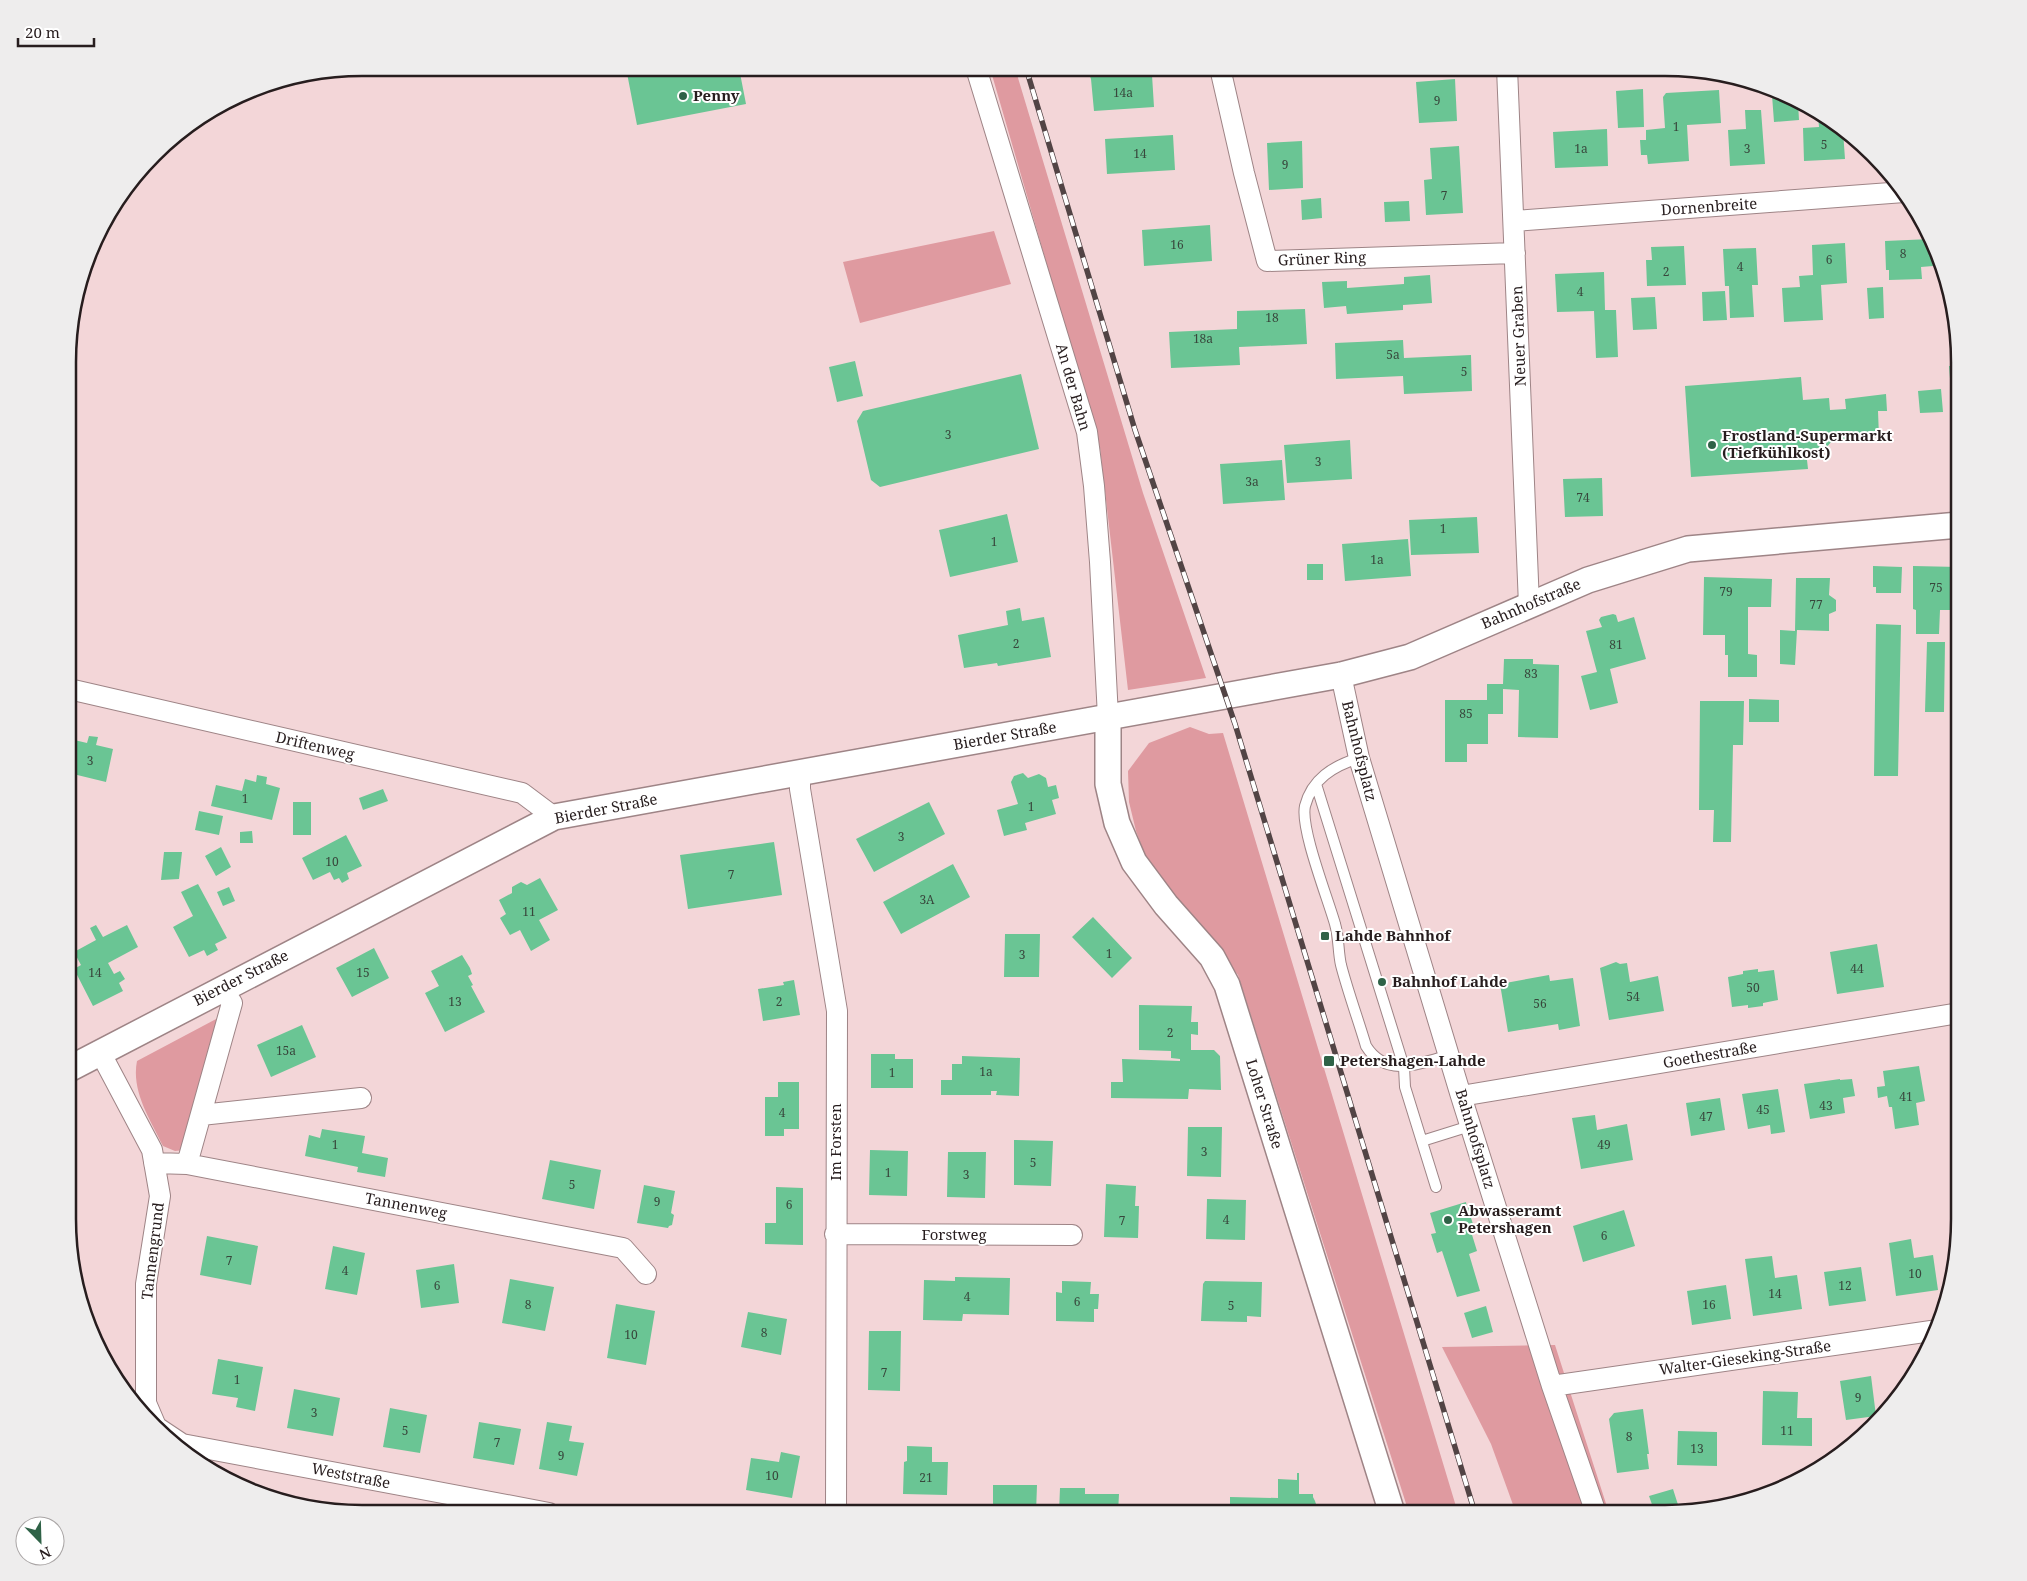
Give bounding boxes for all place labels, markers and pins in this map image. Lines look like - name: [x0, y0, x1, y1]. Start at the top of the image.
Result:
- place label: Penny: [693, 85, 740, 105]
- marker: Penny: [677, 90, 689, 102]
- place label: Frostland-Supermarkt (Tiefkühlkost): [1722, 425, 1892, 462]
- marker: Frostland-Supermarkt (Tiefkühlkost): [1706, 439, 1718, 451]
- place label: Lahde Bahnhof: [1335, 925, 1452, 945]
- marker: Lahde Bahnhof: [1319, 930, 1331, 942]
- place label: Bahnhof Lahde: [1392, 971, 1507, 991]
- marker: Bahnhof Lahde: [1376, 976, 1388, 988]
- place label: Petershagen-Lahde: [1340, 1050, 1486, 1070]
- marker: Petershagen-Lahde: [1322, 1054, 1336, 1068]
- place label: Abwasseramt Petershagen: [1458, 1200, 1561, 1237]
- marker: Abwasseramt Petershagen: [1442, 1214, 1454, 1226]

